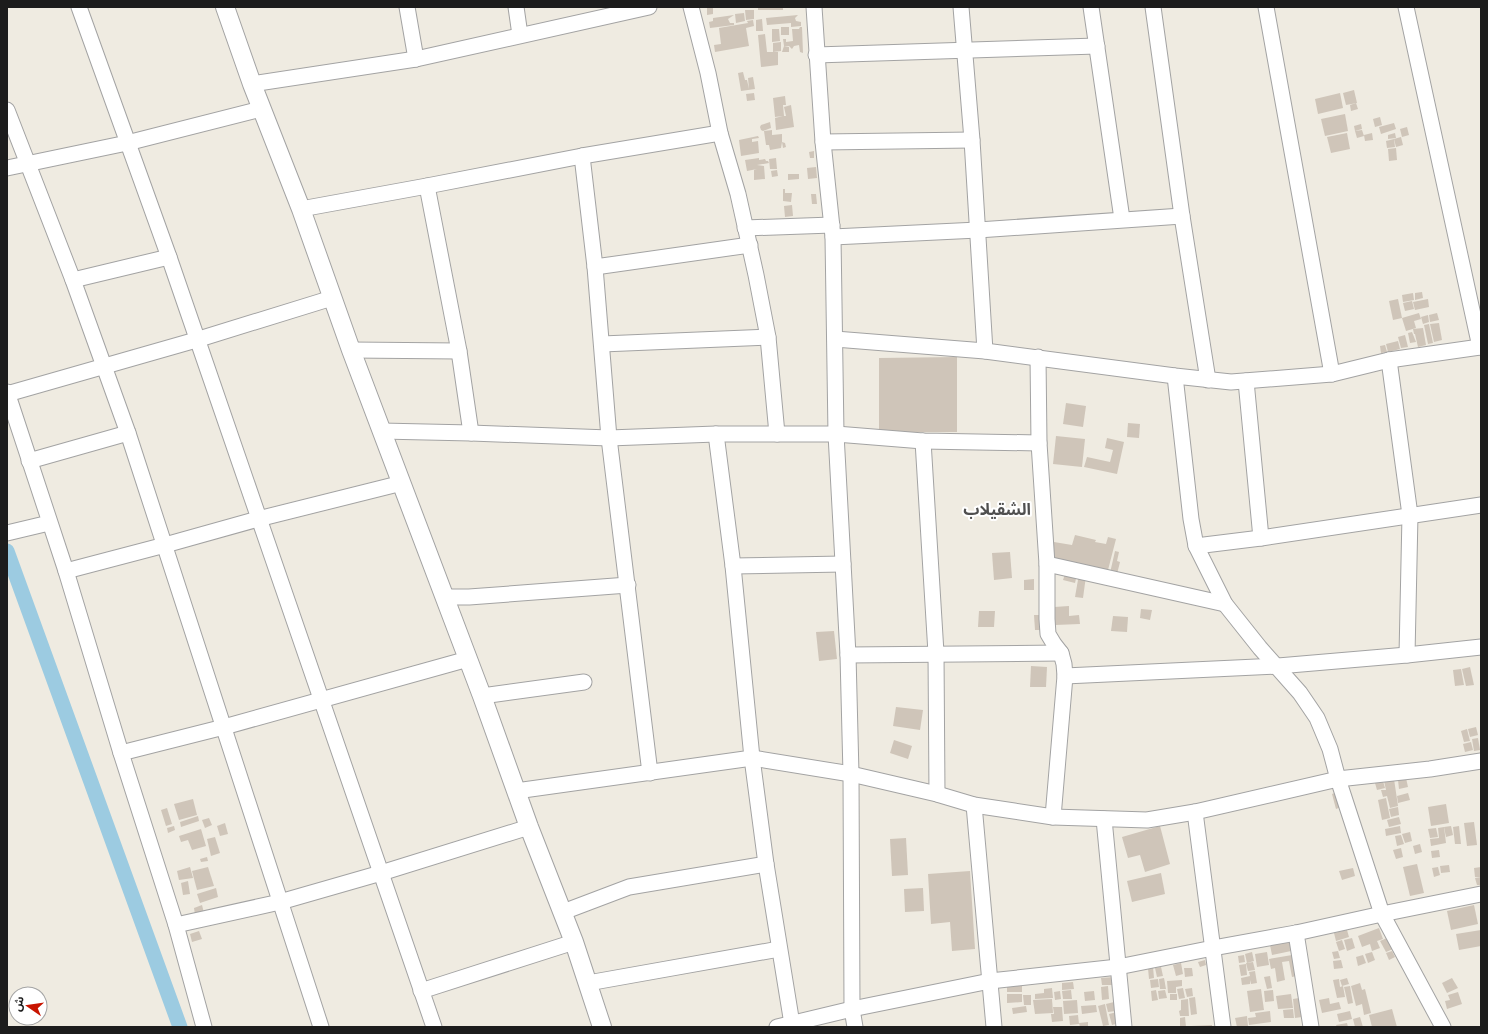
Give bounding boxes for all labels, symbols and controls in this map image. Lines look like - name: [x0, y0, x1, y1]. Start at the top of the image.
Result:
- district label: الشقيلاب: [963, 499, 1031, 519]
- north arrow: [8, 986, 48, 1026]
- text: ش: [10, 995, 27, 1013]

